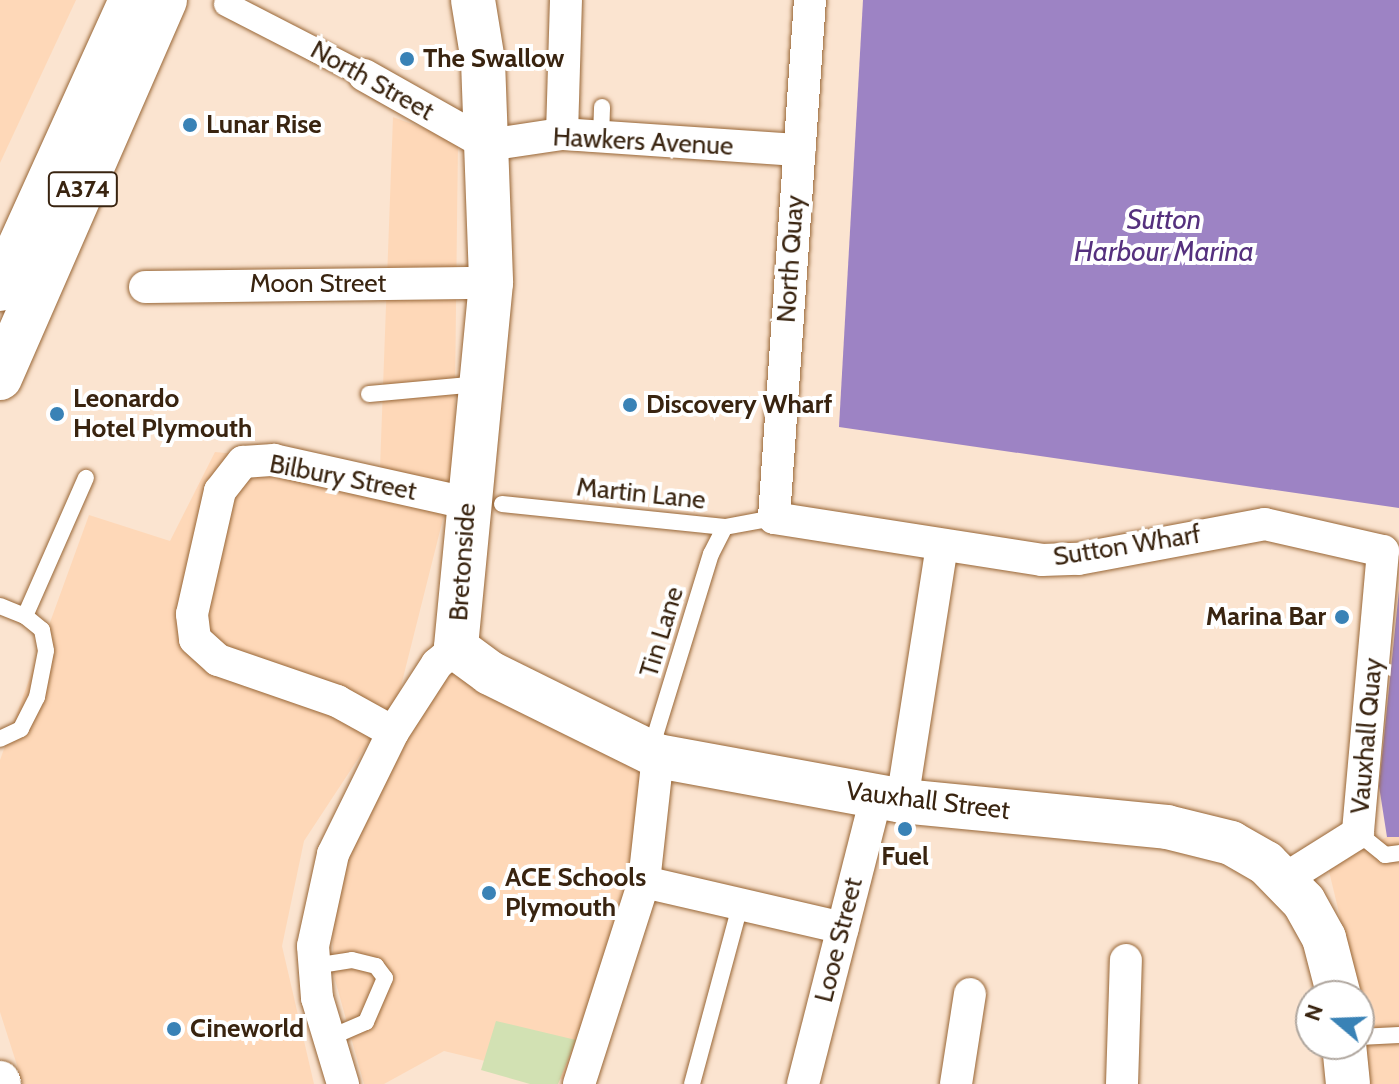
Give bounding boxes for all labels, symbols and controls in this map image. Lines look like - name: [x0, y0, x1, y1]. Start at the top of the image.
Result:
- street label: North Street: [305, 34, 439, 128]
- place label: The Swallow: [423, 43, 564, 75]
- marker: The Swallow: [398, 50, 416, 68]
- place label: Lunar Rise: [206, 109, 322, 141]
- marker: Lunar Rise: [181, 116, 199, 134]
- street label: Hawkers Avenue: [552, 122, 734, 162]
- road number: A374: [47, 169, 119, 209]
- street label: North Quay: [771, 194, 811, 324]
- water label: Sutton Harbour Marina: [1074, 202, 1254, 268]
- street label: Moon Street: [250, 268, 386, 300]
- place label: Leonardo Hotel Plymouth: [73, 383, 252, 444]
- place label: Discovery Wharf: [646, 389, 832, 421]
- marker: Discovery Wharf: [621, 396, 639, 414]
- marker: Leonardo Hotel Plymouth: [48, 405, 66, 423]
- street label: Bilbury Street: [267, 448, 419, 508]
- street label: Martin Lane: [575, 472, 707, 516]
- street label: Bretonside: [443, 502, 483, 622]
- street label: Sutton Wharf: [1051, 519, 1203, 573]
- street label: Tin Lane: [634, 583, 690, 681]
- place label: Marina Bar: [1206, 601, 1326, 633]
- marker: Marina Bar: [1333, 608, 1351, 626]
- street label: Vauxhall Quay: [1345, 657, 1389, 815]
- street label: Vauxhall Street: [844, 775, 1012, 827]
- marker: Fuel: [896, 820, 914, 838]
- place label: Fuel: [881, 841, 929, 873]
- place label: ACE Schools Plymouth: [505, 862, 646, 924]
- street label: Looe Street: [808, 874, 870, 1006]
- marker: ACE Schools Plymouth: [480, 884, 498, 902]
- north arrow: [1295, 980, 1375, 1060]
- text: N: [1298, 1001, 1329, 1024]
- place label: Cineworld: [190, 1013, 304, 1045]
- marker: Cineworld: [165, 1020, 183, 1038]

